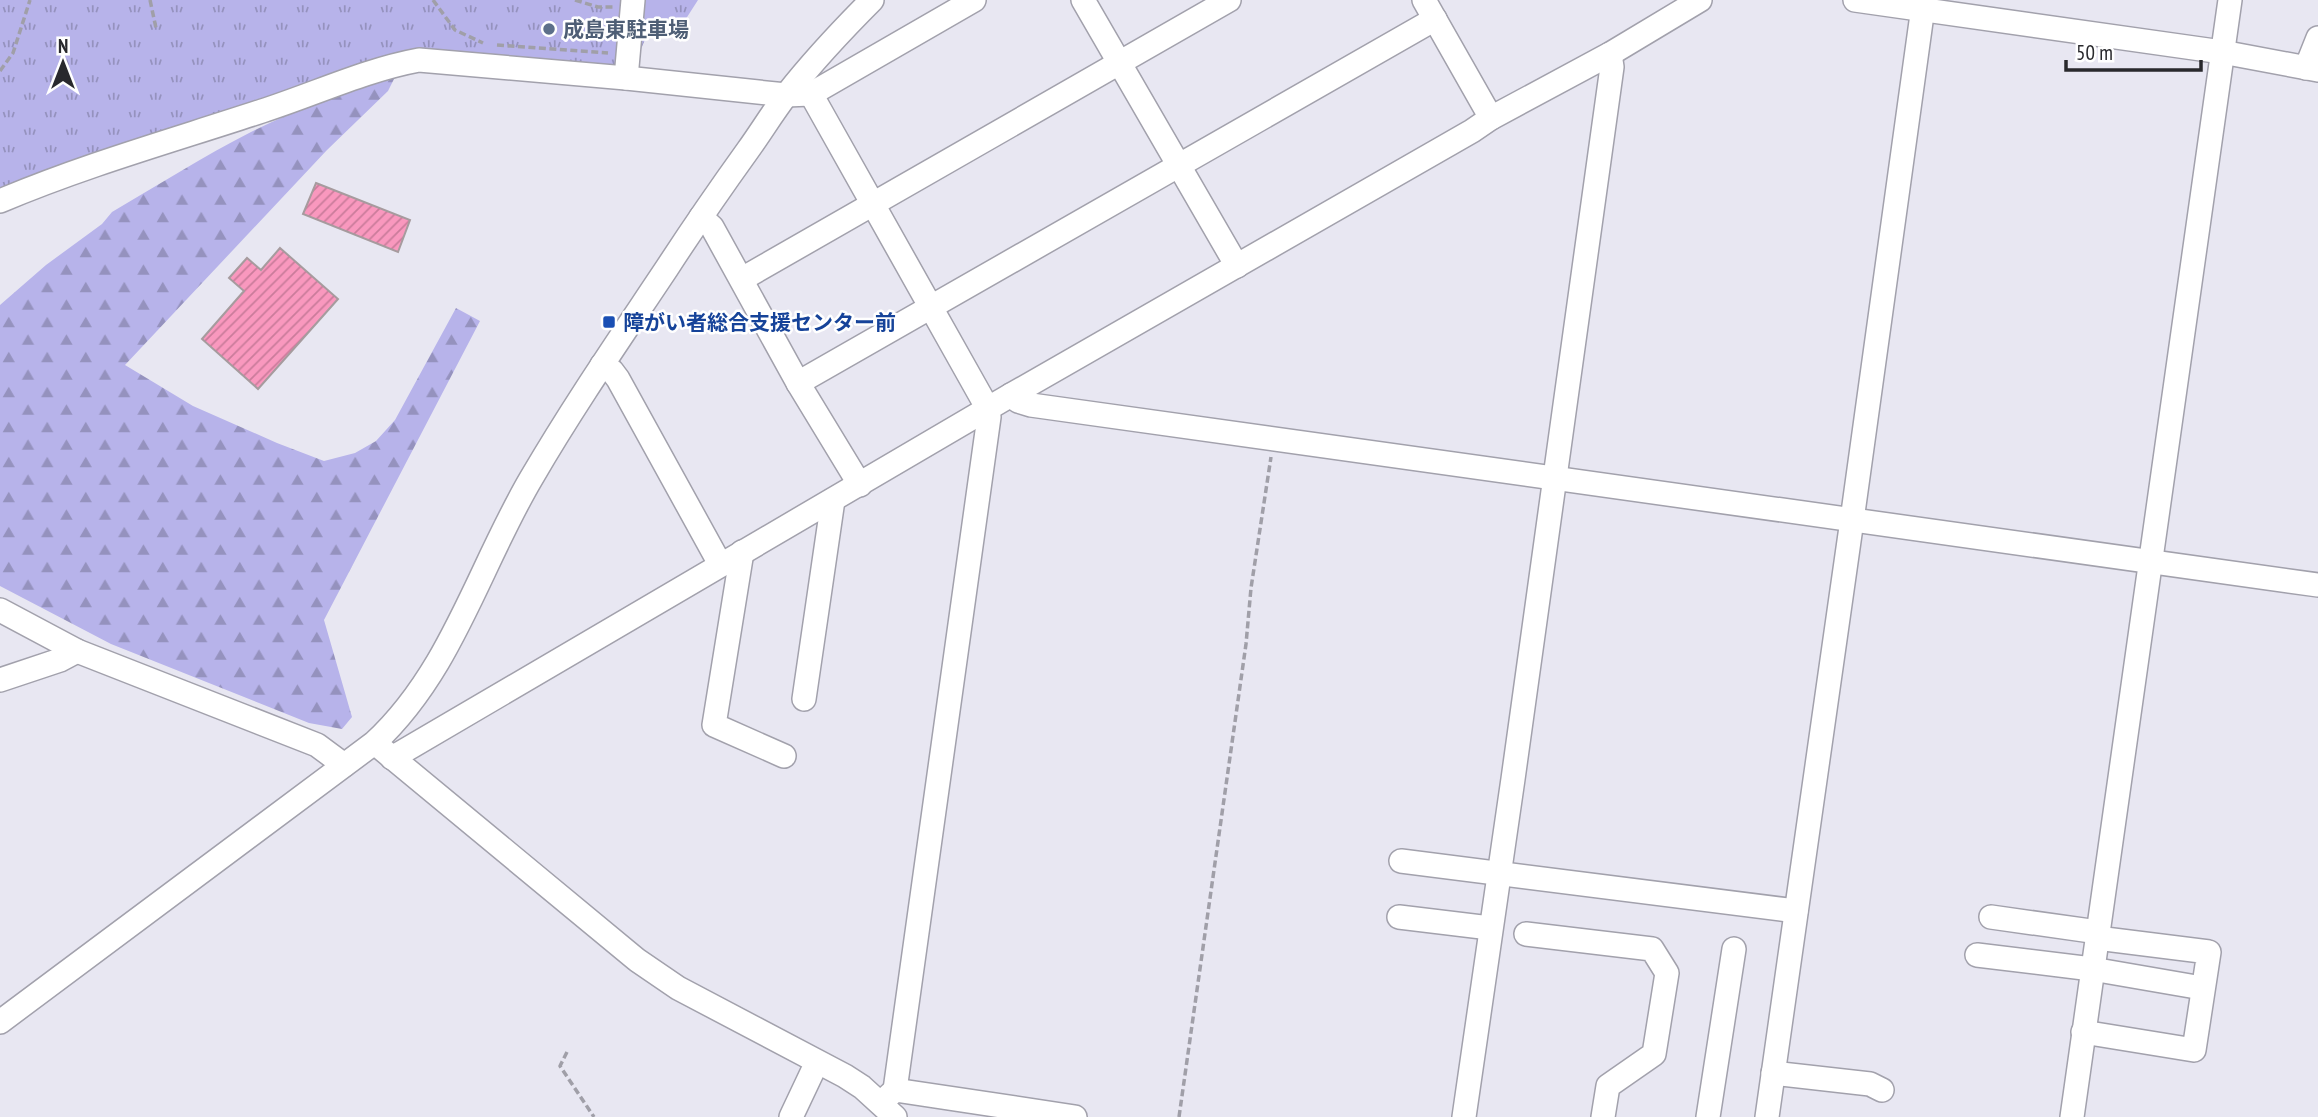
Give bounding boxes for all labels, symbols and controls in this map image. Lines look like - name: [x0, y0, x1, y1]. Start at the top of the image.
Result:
- place label: 成島東駐車場: [563, 16, 689, 43]
- marker: 成島東駐車場: [541, 21, 557, 37]
- north arrow: [28, 28, 98, 98]
- scale bar: [2066, 28, 2201, 72]
- text: N: [58, 34, 68, 58]
- text: 50 m: [2076, 39, 2113, 66]
- place label: 障がい者総合支援センター前: [623, 309, 896, 336]
- marker: 障がい者総合支援センター前: [601, 314, 617, 330]

